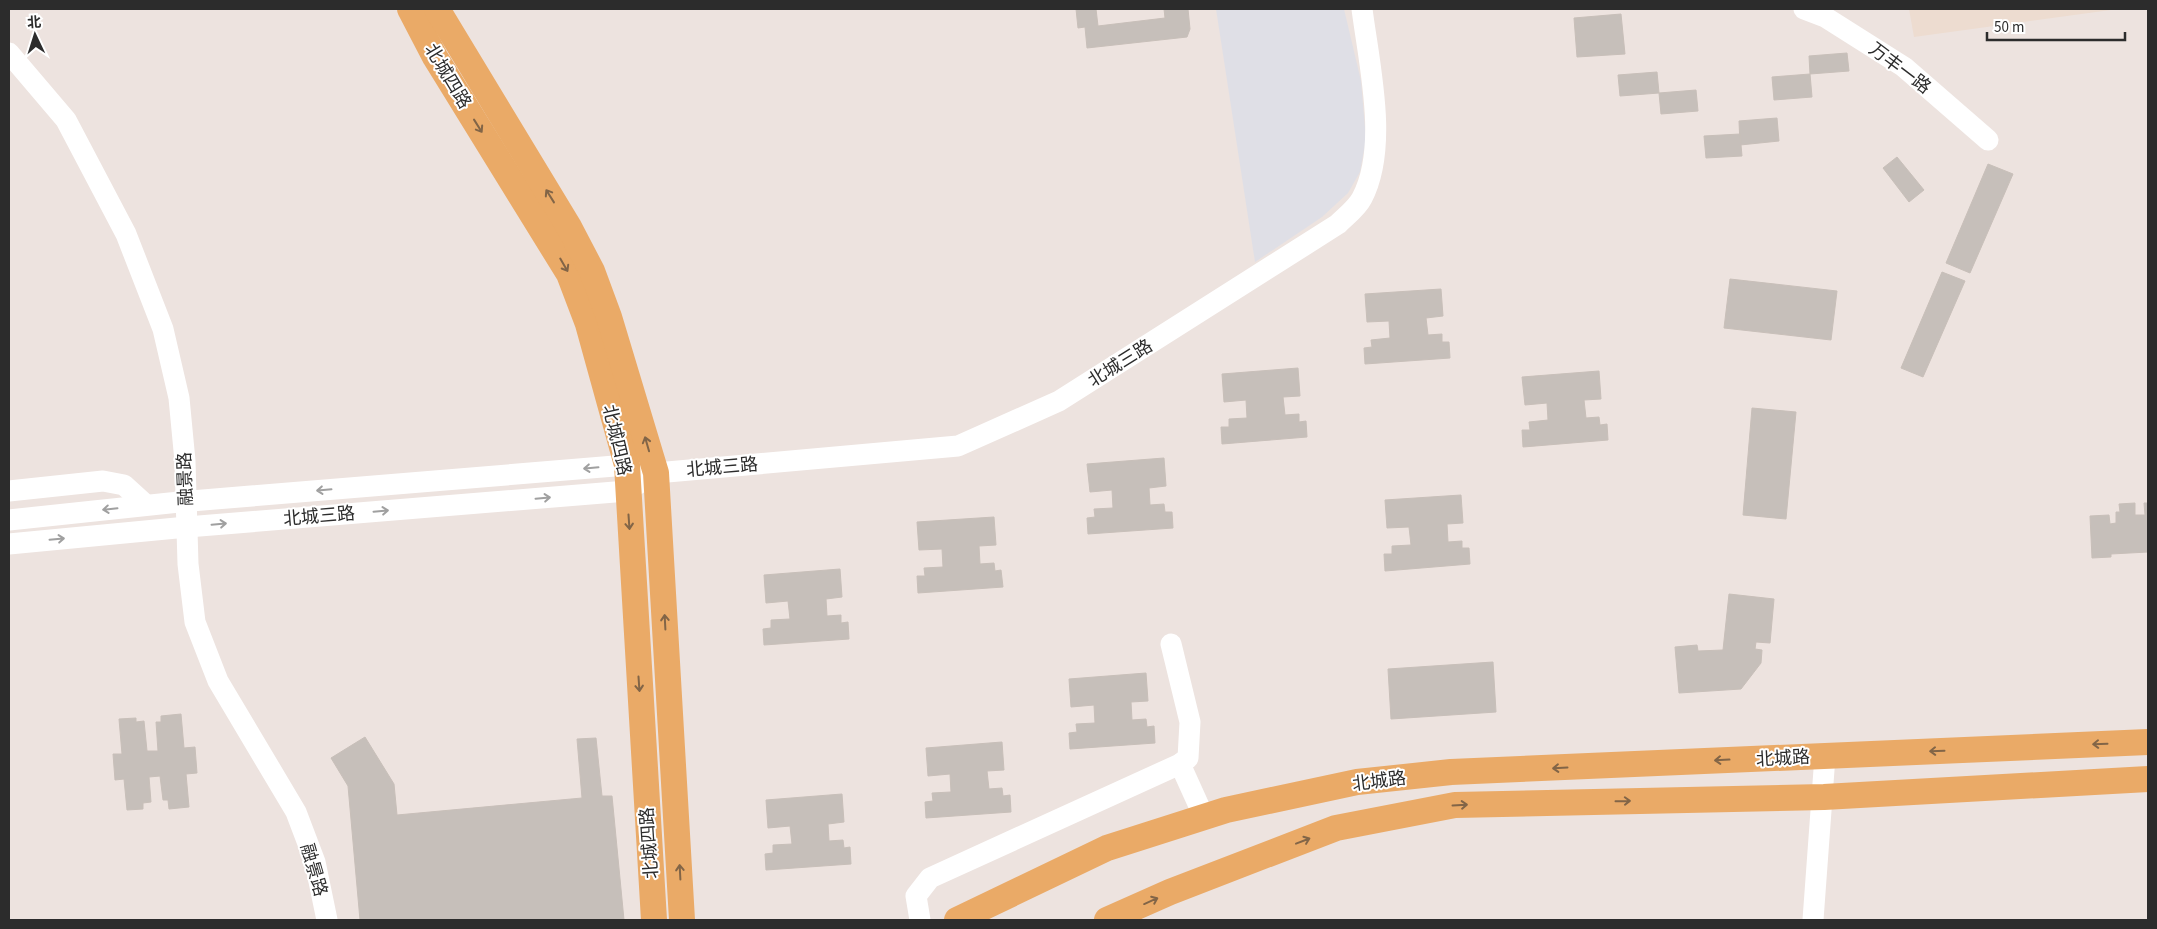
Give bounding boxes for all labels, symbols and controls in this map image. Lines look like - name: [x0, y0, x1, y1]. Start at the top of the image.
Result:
- north arrow: [10, 10, 60, 60]
- scale bar: [1987, 10, 2124, 42]
- text: 北: [26, 13, 42, 33]
- text: 50 m: [1994, 17, 2024, 38]
- street label: 万丰一路: [1863, 37, 1936, 100]
- street label: 北城四路: [418, 39, 477, 114]
- one-way arrow: [474, 119, 484, 133]
- one-way arrow: [545, 189, 555, 203]
- one-way arrow: [559, 257, 569, 271]
- street label: 北城三路: [1083, 334, 1157, 393]
- street label: 北城四路: [596, 402, 637, 478]
- one-way arrow: [641, 436, 651, 452]
- street label: 融景路: [172, 452, 199, 506]
- street label: 北城三路: [685, 452, 759, 483]
- one-way arrow: [583, 463, 599, 472]
- one-way arrow: [316, 485, 332, 495]
- one-way arrow: [535, 493, 551, 502]
- street label: 北城三路: [282, 501, 356, 532]
- one-way arrow: [102, 504, 118, 514]
- one-way arrow: [373, 506, 389, 516]
- one-way arrow: [625, 514, 634, 530]
- one-way arrow: [211, 519, 227, 529]
- one-way arrow: [49, 534, 65, 544]
- one-way arrow: [660, 614, 669, 630]
- one-way arrow: [635, 676, 644, 692]
- one-way arrow: [2092, 740, 2108, 749]
- street label: 北城路: [1755, 745, 1811, 772]
- one-way arrow: [1929, 746, 1946, 756]
- one-way arrow: [1715, 756, 1731, 765]
- one-way arrow: [1552, 763, 1568, 772]
- street label: 北城路: [1351, 766, 1407, 797]
- one-way arrow: [1614, 796, 1631, 806]
- one-way arrow: [1452, 800, 1468, 810]
- street label: 北城四路: [635, 806, 664, 880]
- one-way arrow: [1294, 836, 1310, 845]
- street label: 融景路: [294, 841, 333, 900]
- one-way arrow: [675, 864, 684, 880]
- one-way arrow: [1143, 895, 1158, 905]

